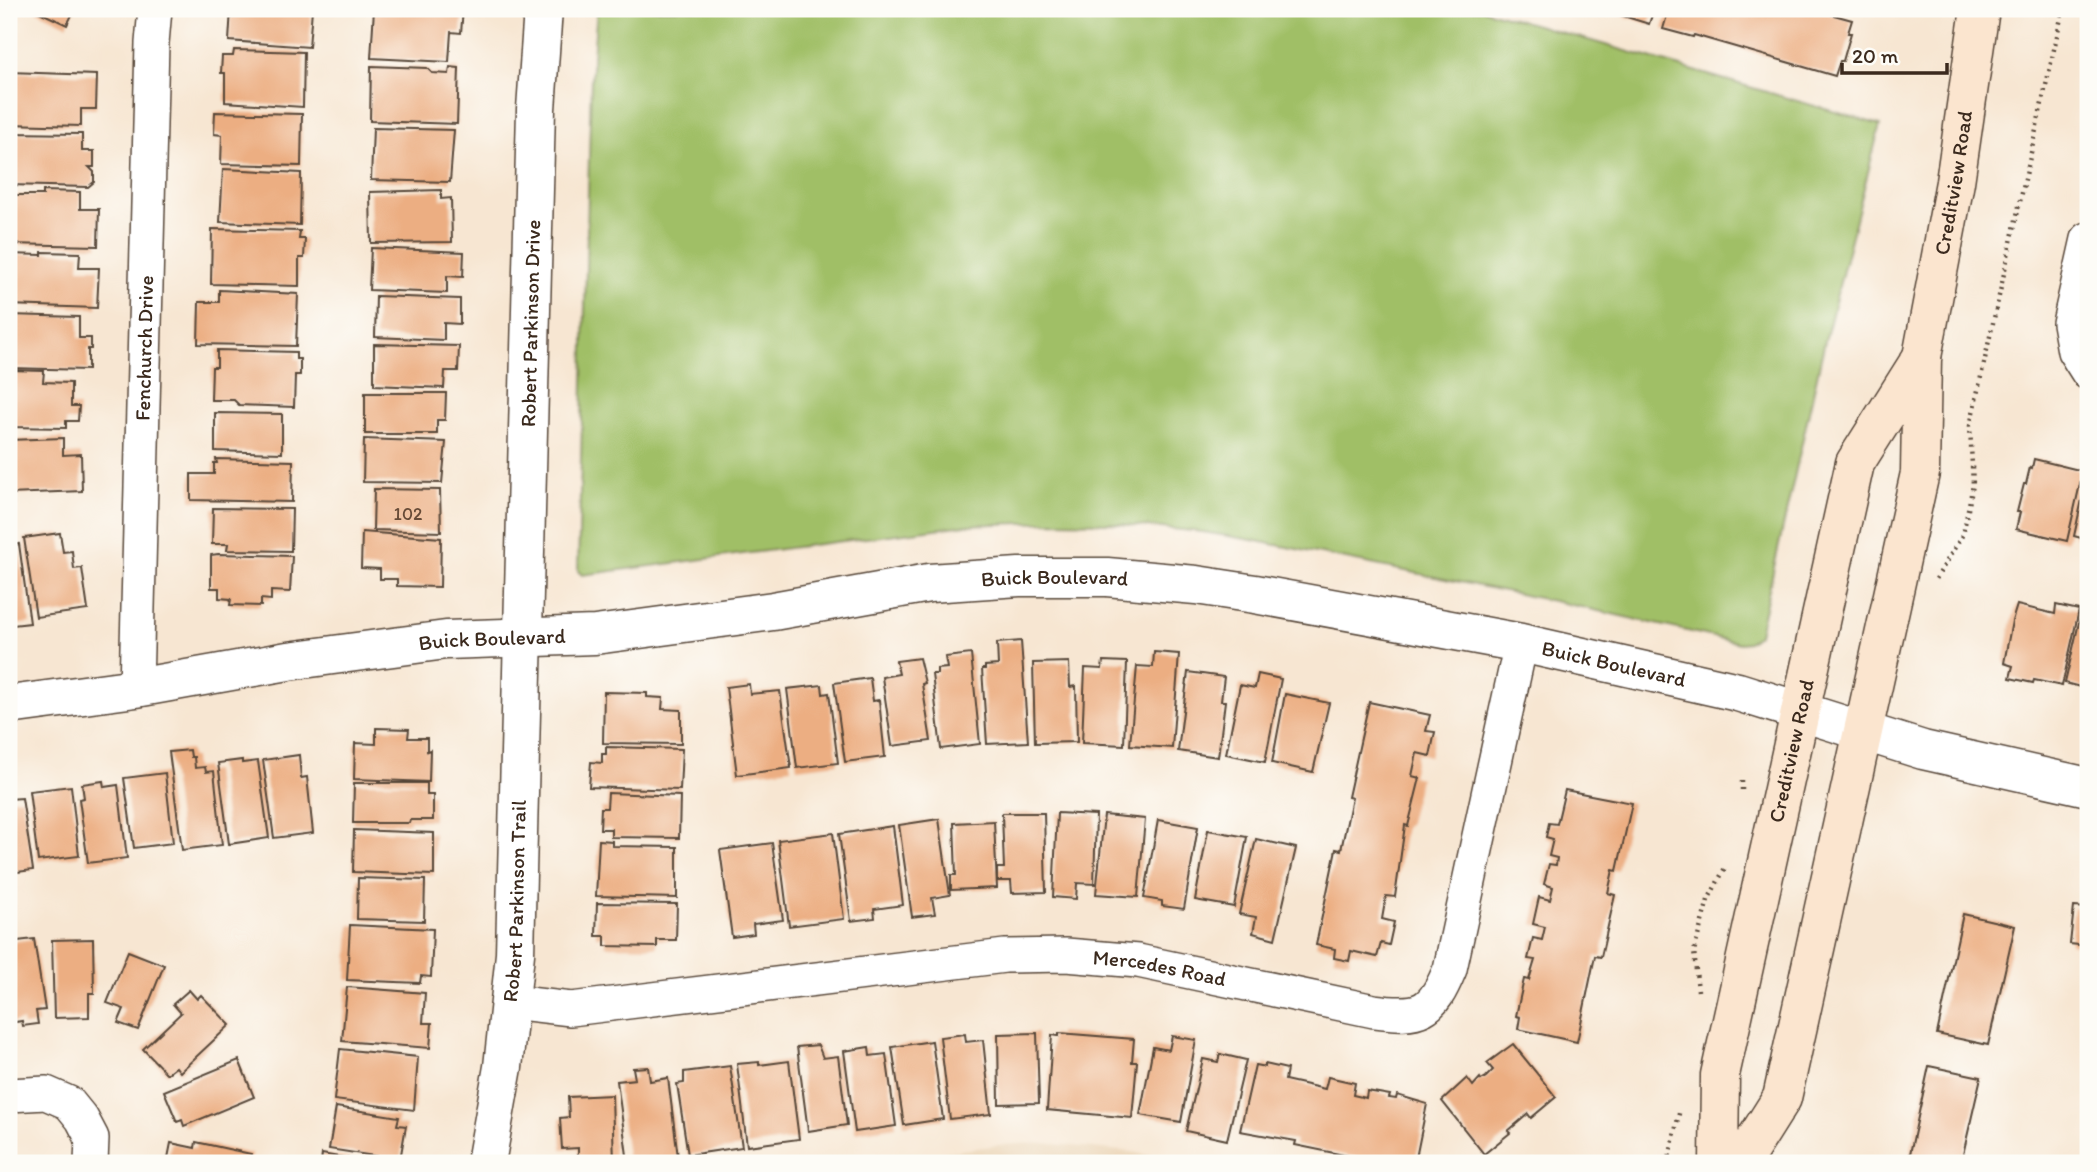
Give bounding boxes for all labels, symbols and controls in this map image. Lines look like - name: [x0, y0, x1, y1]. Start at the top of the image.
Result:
- scale bar: [1842, 32, 1946, 76]
- text: 20 m: [1852, 43, 1899, 68]
- street label: Creditview Road: [1929, 108, 1977, 257]
- street label: Robert Parkinson Drive: [515, 219, 545, 427]
- street label: Fenchurch Drive: [130, 275, 158, 421]
- house number: 102: [394, 503, 423, 525]
- street label: Buick Boulevard: [980, 564, 1130, 592]
- street label: Buick Boulevard: [417, 623, 567, 656]
- street label: Buick Boulevard: [1539, 635, 1689, 692]
- street label: Creditview Road: [1763, 676, 1819, 825]
- street label: Robert Parkinson Trail: [497, 800, 531, 1003]
- street label: Mercedes Road: [1092, 944, 1228, 991]

